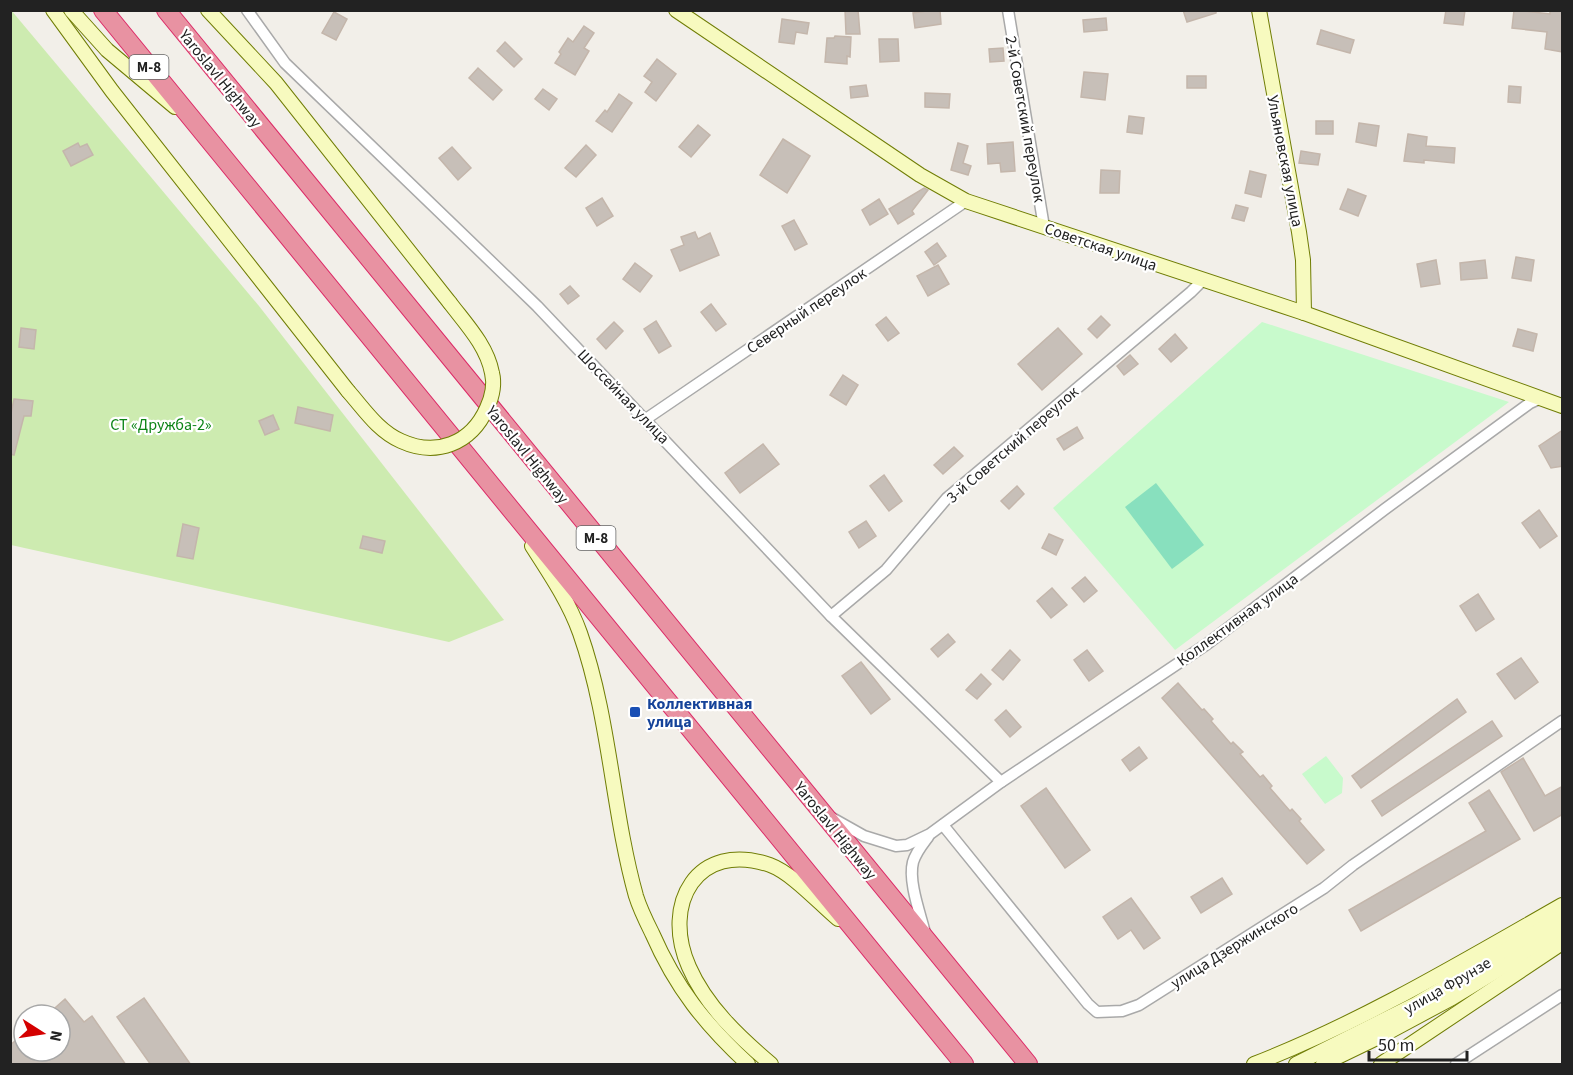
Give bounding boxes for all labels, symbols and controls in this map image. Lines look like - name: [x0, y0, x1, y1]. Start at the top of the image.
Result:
- street label: Yaroslavl Highway: [173, 24, 267, 133]
- street label: 2-й Советский переулок: [1000, 34, 1051, 204]
- road number: М-8: [130, 55, 168, 79]
- street label: Ульяновская улица: [1261, 93, 1309, 229]
- street label: Советская улица: [1042, 217, 1160, 276]
- street label: Северный переулок: [742, 262, 871, 359]
- street label: Шоссейная улица: [572, 344, 674, 449]
- street label: 3-й Советский переулок: [942, 381, 1084, 508]
- street label: Yaroslavl Highway: [480, 400, 574, 509]
- park label: СТ «Дружба-2»: [110, 414, 212, 436]
- road number: М-8: [576, 526, 616, 550]
- street label: Коллективная улица: [1172, 568, 1303, 671]
- place label: Коллективная улица: [647, 693, 753, 733]
- marker: Коллективная улица: [628, 705, 642, 719]
- street label: Yaroslavl Highway: [788, 776, 882, 885]
- street label: улица Дзержинского: [1167, 898, 1303, 994]
- street label: улица Фрунзе: [1400, 952, 1495, 1020]
- north arrow: [12, 1003, 72, 1063]
- scale bar: [1369, 1024, 1466, 1062]
- text: N: [44, 1028, 68, 1043]
- text: 50 m: [1378, 1033, 1414, 1058]

